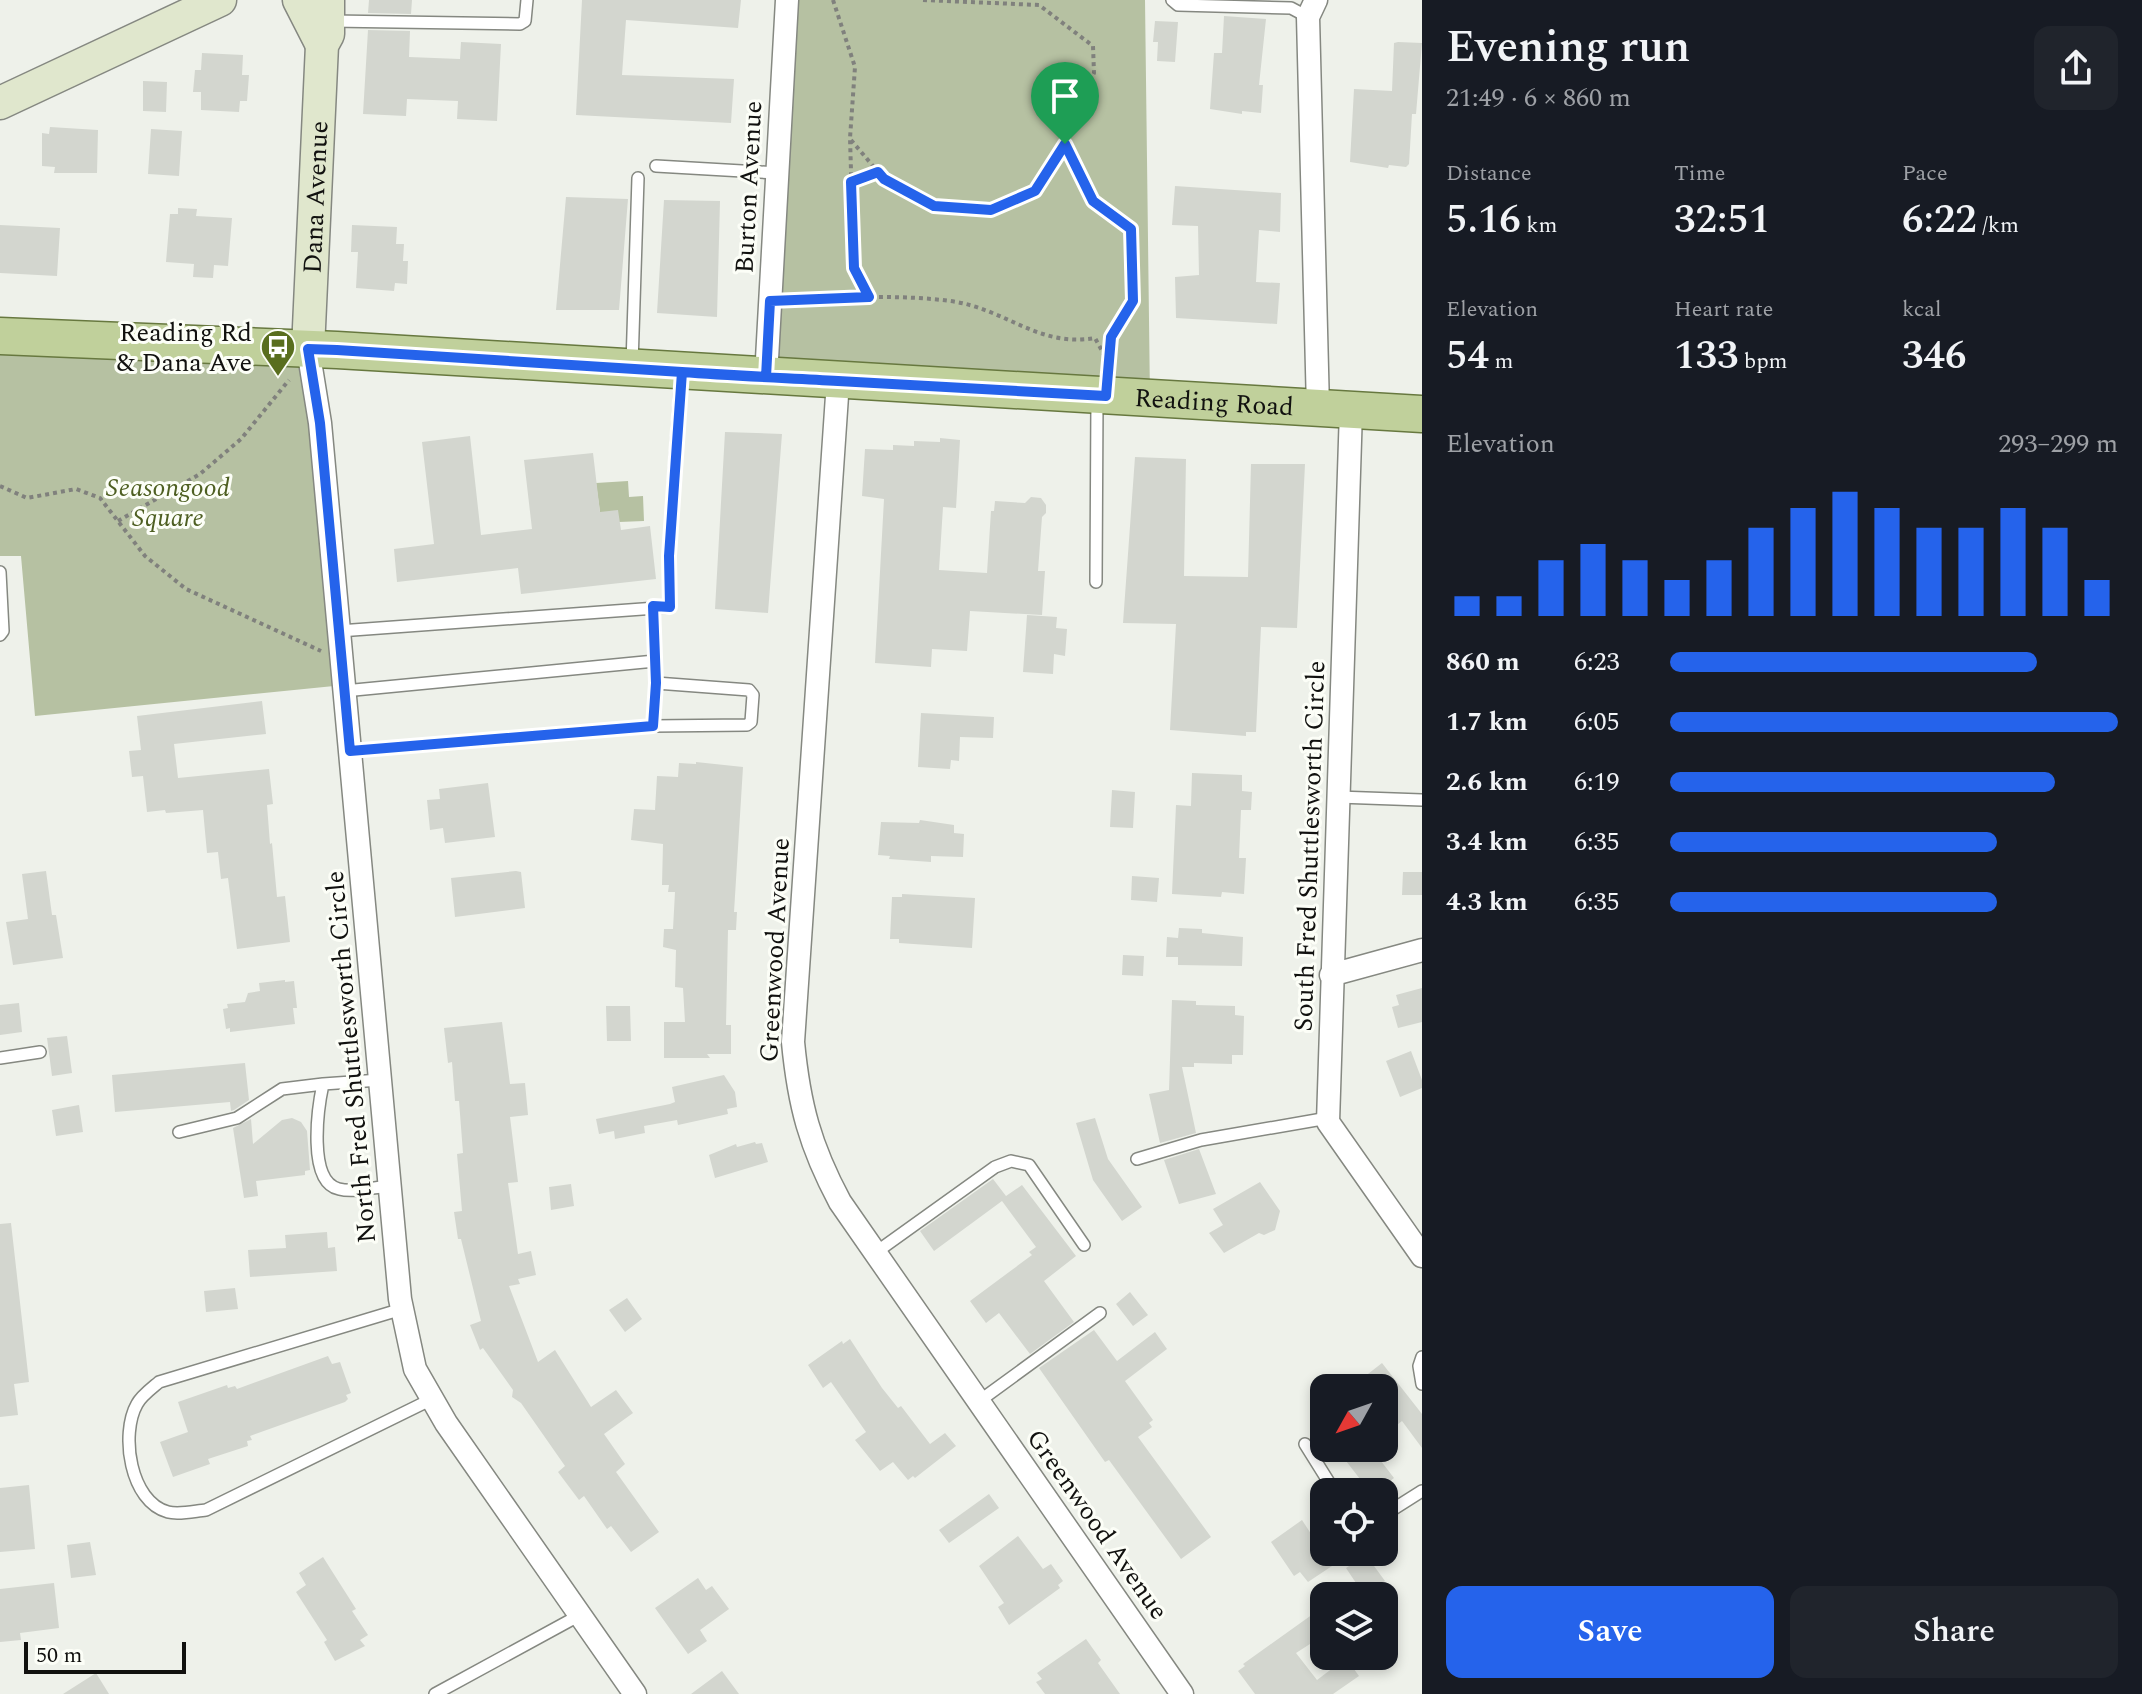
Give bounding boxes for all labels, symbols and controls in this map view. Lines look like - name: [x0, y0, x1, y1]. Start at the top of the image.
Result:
- text: Evening run: [1446, 14, 1690, 81]
- button: share: [2034, 26, 2118, 110]
- pin: [1031, 62, 1099, 144]
- icon: arrive: [1043, 74, 1087, 118]
- text: 21:49 · 6 × 860 m: [1446, 78, 1631, 118]
- street label: Burton Avenue: [725, 100, 773, 274]
- street label: Dana Avenue: [292, 120, 339, 275]
- text: Distance: [1446, 157, 1532, 190]
- text: Time: [1674, 157, 1725, 190]
- text: Pace: [1902, 157, 1948, 190]
- text: 5.16: [1446, 190, 1521, 251]
- text: 32:51: [1674, 190, 1770, 251]
- text: 6:22: [1902, 190, 1977, 251]
- text: km: [1521, 209, 1557, 242]
- text: /km: [1977, 209, 2019, 242]
- text: Elevation: [1446, 293, 1538, 326]
- text: Heart rate: [1674, 293, 1774, 326]
- text: kcal: [1902, 293, 1942, 326]
- place label: Reading Rd & Dana Ave: [117, 313, 252, 383]
- text: 54: [1446, 326, 1489, 387]
- text: 133: [1674, 326, 1738, 387]
- text: 346: [1902, 326, 1966, 387]
- bus stop icon: Reading Rd & Dana Ave: [259, 328, 297, 378]
- text: m: [1489, 345, 1513, 378]
- text: bpm: [1738, 345, 1788, 378]
- street label: Reading Road: [1133, 378, 1295, 427]
- text: Elevation: [1446, 424, 1555, 464]
- text: 293–299 m: [1998, 424, 2118, 464]
- park label: Seasongood Square: [106, 468, 230, 538]
- text: 860 m: [1446, 642, 1520, 682]
- text: 6:23: [1574, 642, 1620, 682]
- street label: South Fred Shuttlesworth Circle: [1284, 660, 1336, 1032]
- text: 1.7 km: [1446, 702, 1528, 742]
- text: 6:05: [1574, 702, 1620, 742]
- text: 2.6 km: [1446, 762, 1528, 802]
- text: 6:19: [1574, 762, 1620, 802]
- text: 3.4 km: [1446, 822, 1528, 862]
- text: 6:35: [1574, 822, 1620, 862]
- street label: Greenwood Avenue: [749, 837, 801, 1063]
- street label: North Fred Shuttlesworth Circle: [315, 869, 387, 1245]
- text: 4.3 km: [1446, 882, 1528, 922]
- text: 6:35: [1574, 882, 1620, 922]
- north arrow: [1310, 1374, 1398, 1462]
- map controls: [1310, 1374, 1398, 1670]
- street label: Greenwood Avenue: [1016, 1421, 1178, 1628]
- button: locate: [1310, 1478, 1398, 1566]
- button: layers: [1310, 1582, 1398, 1670]
- button: Save: [1446, 1586, 1774, 1678]
- button: Share: [1790, 1586, 2118, 1678]
- scale bar: [24, 1638, 186, 1674]
- text: 50 m: [36, 1639, 82, 1672]

